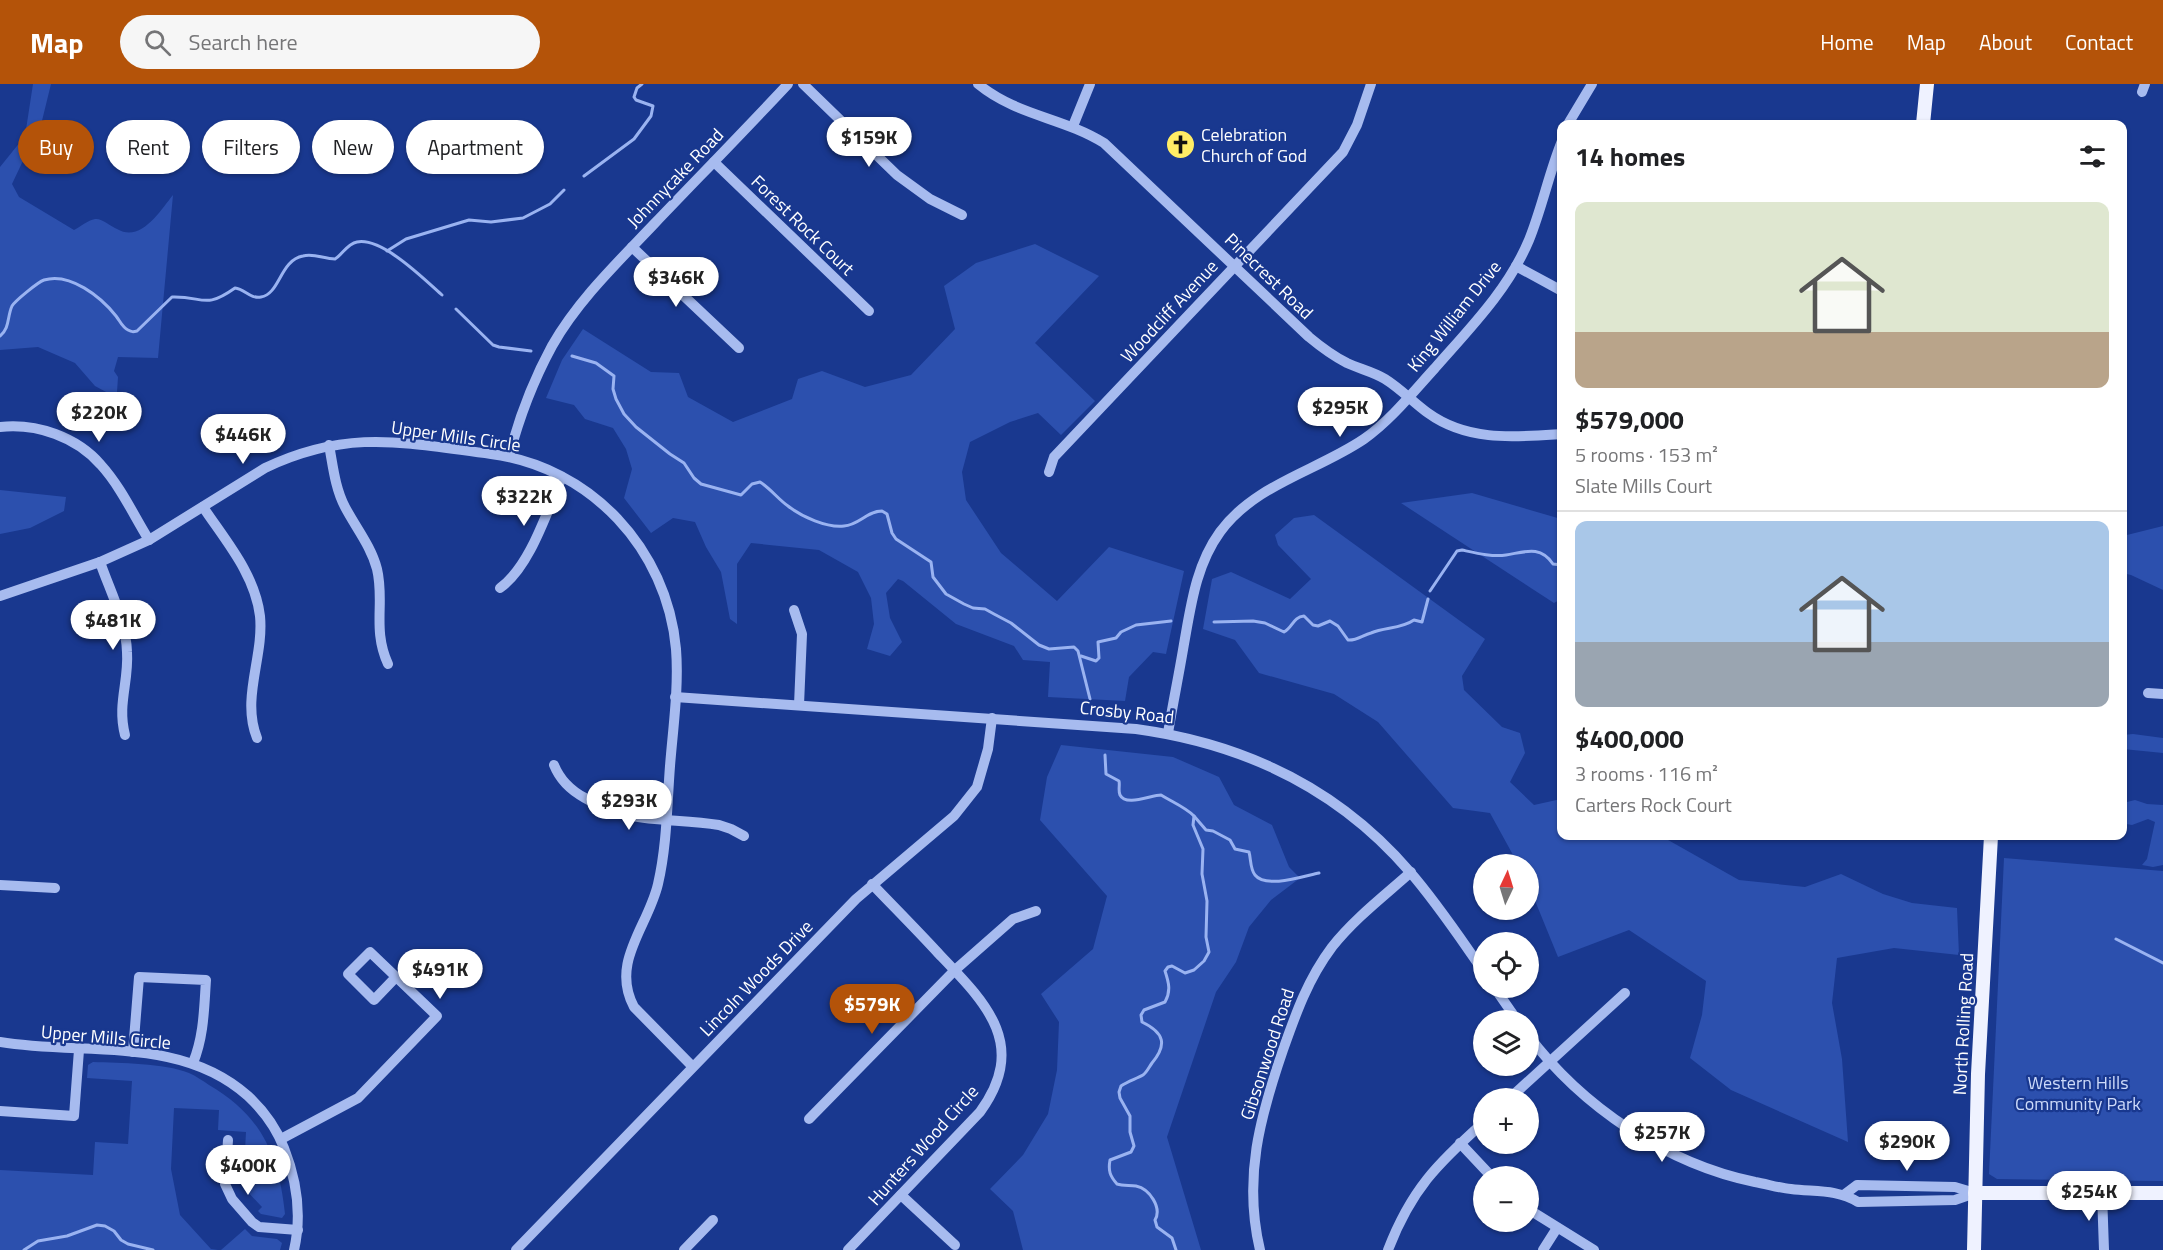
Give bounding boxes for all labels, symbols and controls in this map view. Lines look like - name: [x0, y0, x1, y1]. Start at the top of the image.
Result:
- search box: [120, 15, 540, 69]
- text: Map: [30, 21, 84, 64]
- text: Search here: [189, 25, 298, 59]
- icon: search: [141, 26, 174, 59]
- text: Home: [1820, 26, 1874, 58]
- text: Map: [1907, 26, 1946, 58]
- text: About: [1979, 26, 2032, 58]
- text: Contact: [2065, 26, 2133, 58]
- pin: $159K: [827, 117, 911, 168]
- chip: Buy: [18, 120, 94, 174]
- chip: Rent: [106, 120, 190, 174]
- chip: Filters: [202, 120, 300, 174]
- chip: New: [312, 120, 394, 174]
- chip: Apartment: [406, 120, 544, 174]
- text: $159K: [841, 121, 897, 152]
- place label: Celebration Church of God: [1201, 121, 1307, 169]
- street label: Johnnycake Road: [620, 122, 730, 234]
- church icon: Celebration Church of God: [1164, 128, 1196, 160]
- text: 14 homes: [1575, 137, 1685, 176]
- icon: filters: [2076, 140, 2109, 173]
- street label: Forest Rock Court: [745, 169, 861, 282]
- street label: Pinecrest Road: [1219, 227, 1319, 325]
- icon: home: [1788, 241, 1896, 349]
- street label: Woodcliff Avenue: [1114, 253, 1224, 369]
- street label: King William Drive: [1401, 254, 1507, 378]
- pin: $346K: [634, 257, 718, 308]
- text: $346K: [648, 261, 704, 292]
- pin: $295K: [1298, 387, 1382, 438]
- text: $295K: [1312, 391, 1368, 422]
- pin: $220K: [57, 392, 141, 443]
- text: $220K: [71, 396, 127, 427]
- text: $579,000: [1575, 400, 1684, 439]
- pin: $446K: [201, 414, 285, 465]
- street label: Upper Mills Circle: [390, 414, 522, 458]
- text: $446K: [215, 418, 271, 449]
- text: 5 rooms · 153 m²: [1575, 439, 1718, 470]
- text: Slate Mills Court: [1575, 470, 1712, 501]
- pin: $322K: [482, 476, 566, 527]
- text: $322K: [496, 480, 552, 511]
- icon: home: [1788, 560, 1896, 668]
- pin: $481K: [71, 600, 155, 651]
- text: $481K: [85, 604, 141, 635]
- street label: Crosby Road: [1079, 694, 1175, 730]
- text: $400,000: [1575, 719, 1684, 758]
- text: 3 rooms · 116 m²: [1575, 758, 1718, 789]
- pin: $293K: [587, 780, 671, 831]
- text: $293K: [601, 784, 657, 815]
- text: Carters Rock Court: [1575, 789, 1732, 820]
- north arrow: [1473, 854, 1539, 920]
- map controls: [1473, 854, 1539, 1232]
- street label: Lincoln Woods Drive: [693, 914, 819, 1042]
- button: locate: [1473, 932, 1539, 998]
- pin: $491K: [398, 949, 482, 1000]
- street label: North Rolling Road: [1946, 952, 1980, 1096]
- text: $491K: [412, 953, 468, 984]
- pin: $579K: [830, 984, 914, 1035]
- street label: Gibsonwood Road: [1233, 985, 1301, 1123]
- text: $579K: [844, 988, 900, 1019]
- button: layers: [1473, 1010, 1539, 1076]
- street label: Upper Mills Circle: [40, 1018, 172, 1056]
- park label: Western Hills Community Park: [2015, 1069, 2141, 1117]
- street label: Hunters Wood Circle: [861, 1079, 985, 1211]
- button: +: [1473, 1088, 1539, 1154]
- pin: $257K: [1620, 1112, 1704, 1163]
- text: $257K: [1634, 1116, 1690, 1147]
- pin: $290K: [1865, 1121, 1949, 1172]
- text: $290K: [1879, 1125, 1935, 1156]
- pin: $400K: [206, 1145, 290, 1196]
- text: $400K: [220, 1149, 276, 1180]
- button: −: [1473, 1166, 1539, 1232]
- pin: $254K: [2047, 1171, 2131, 1222]
- text: $254K: [2061, 1175, 2117, 1206]

